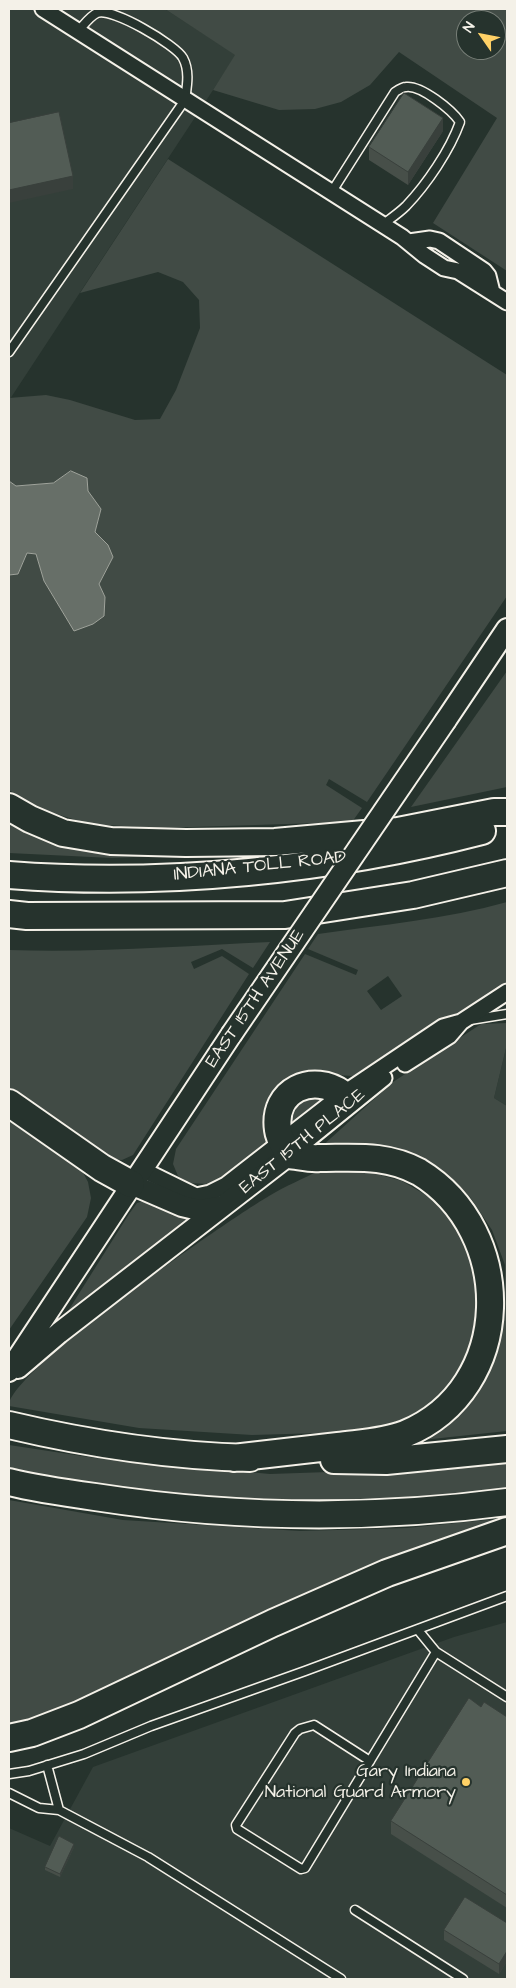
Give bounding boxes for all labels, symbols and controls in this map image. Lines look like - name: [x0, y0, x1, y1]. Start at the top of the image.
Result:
- north arrow: [456, 10, 506, 60]
- text: N: [458, 18, 480, 37]
- street label: INDIANA TOLL ROAD: [173, 847, 347, 887]
- street label: EAST 15TH AVENUE: [202, 926, 310, 1072]
- street label: EAST 15TH PLACE: [236, 1085, 370, 1199]
- place label: Gary Indiana National Guard Armory: [265, 1761, 456, 1804]
- marker: Gary Indiana National Guard Armory: [460, 1776, 472, 1788]

